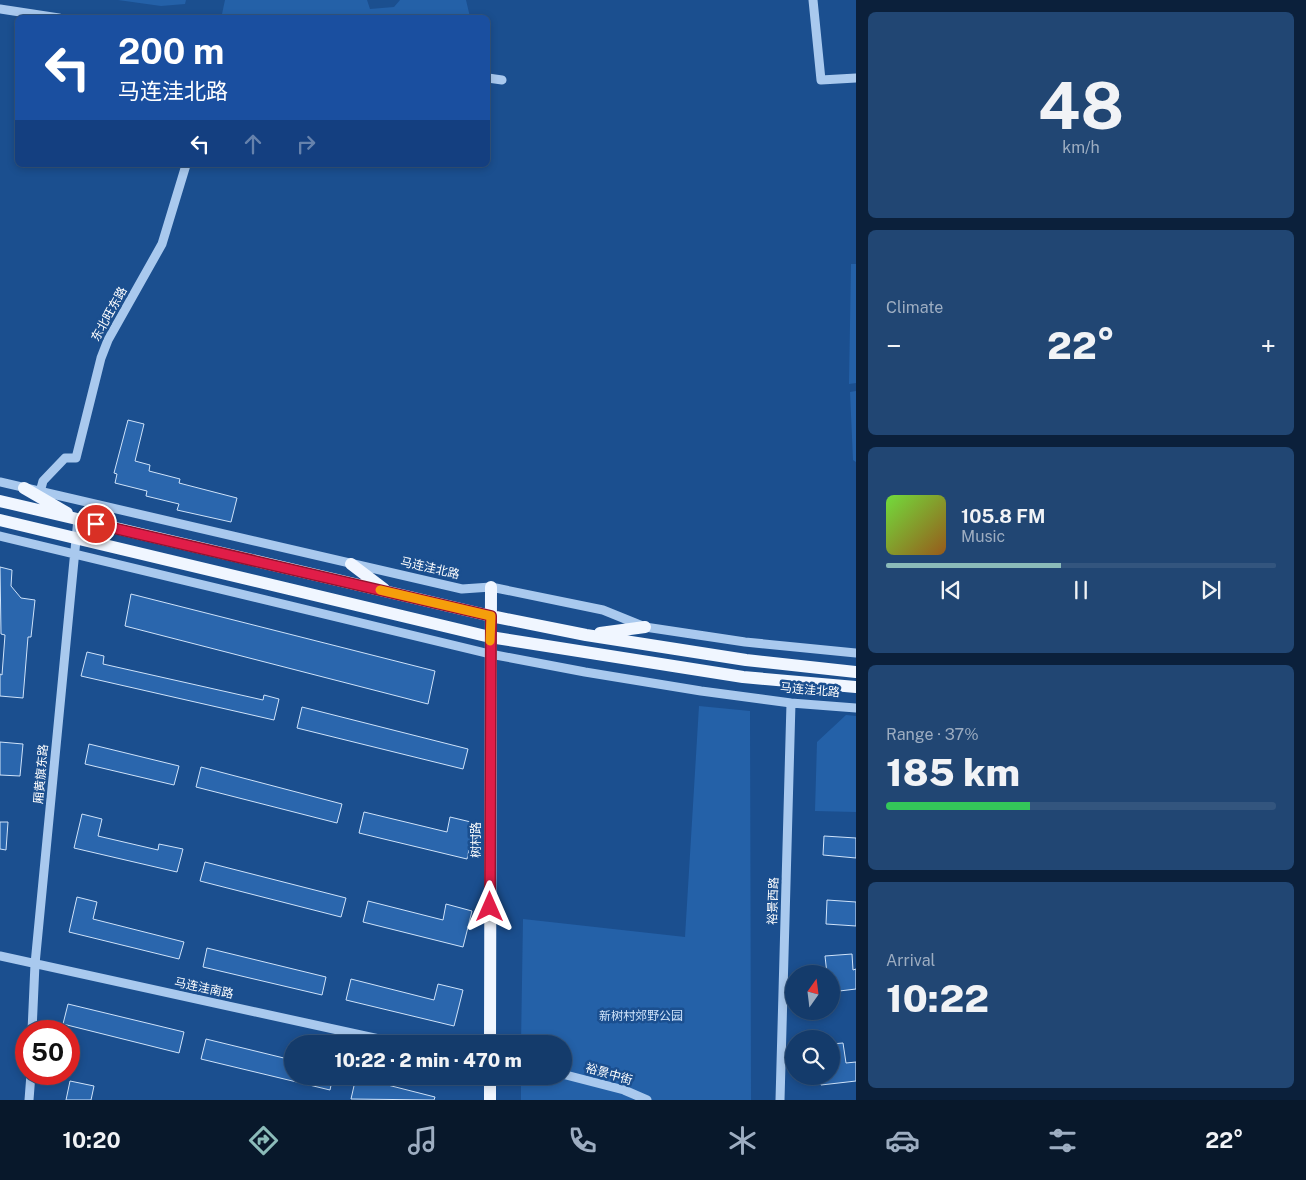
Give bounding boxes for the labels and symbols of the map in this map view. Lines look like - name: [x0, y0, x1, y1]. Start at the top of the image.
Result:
- street label: 东北旺东路: [88, 284, 130, 344]
- pin: [75, 503, 117, 545]
- street label: 马连洼北路: [399, 554, 461, 582]
- street label: 马连洼北路: [779, 680, 841, 700]
- street label: 厢黄旗东路: [31, 743, 51, 805]
- street label: 树村路: [469, 822, 483, 858]
- street label: 裕景西路: [765, 877, 781, 925]
- position arrow: [463, 880, 515, 932]
- north arrow: [785, 965, 840, 1020]
- street label: 马连洼南路: [173, 975, 235, 1001]
- park label: 新树村郊野公园: [599, 1009, 683, 1023]
- speed limit sign: 50: [15, 1020, 80, 1085]
- street label: 裕景中街: [584, 1061, 634, 1087]

